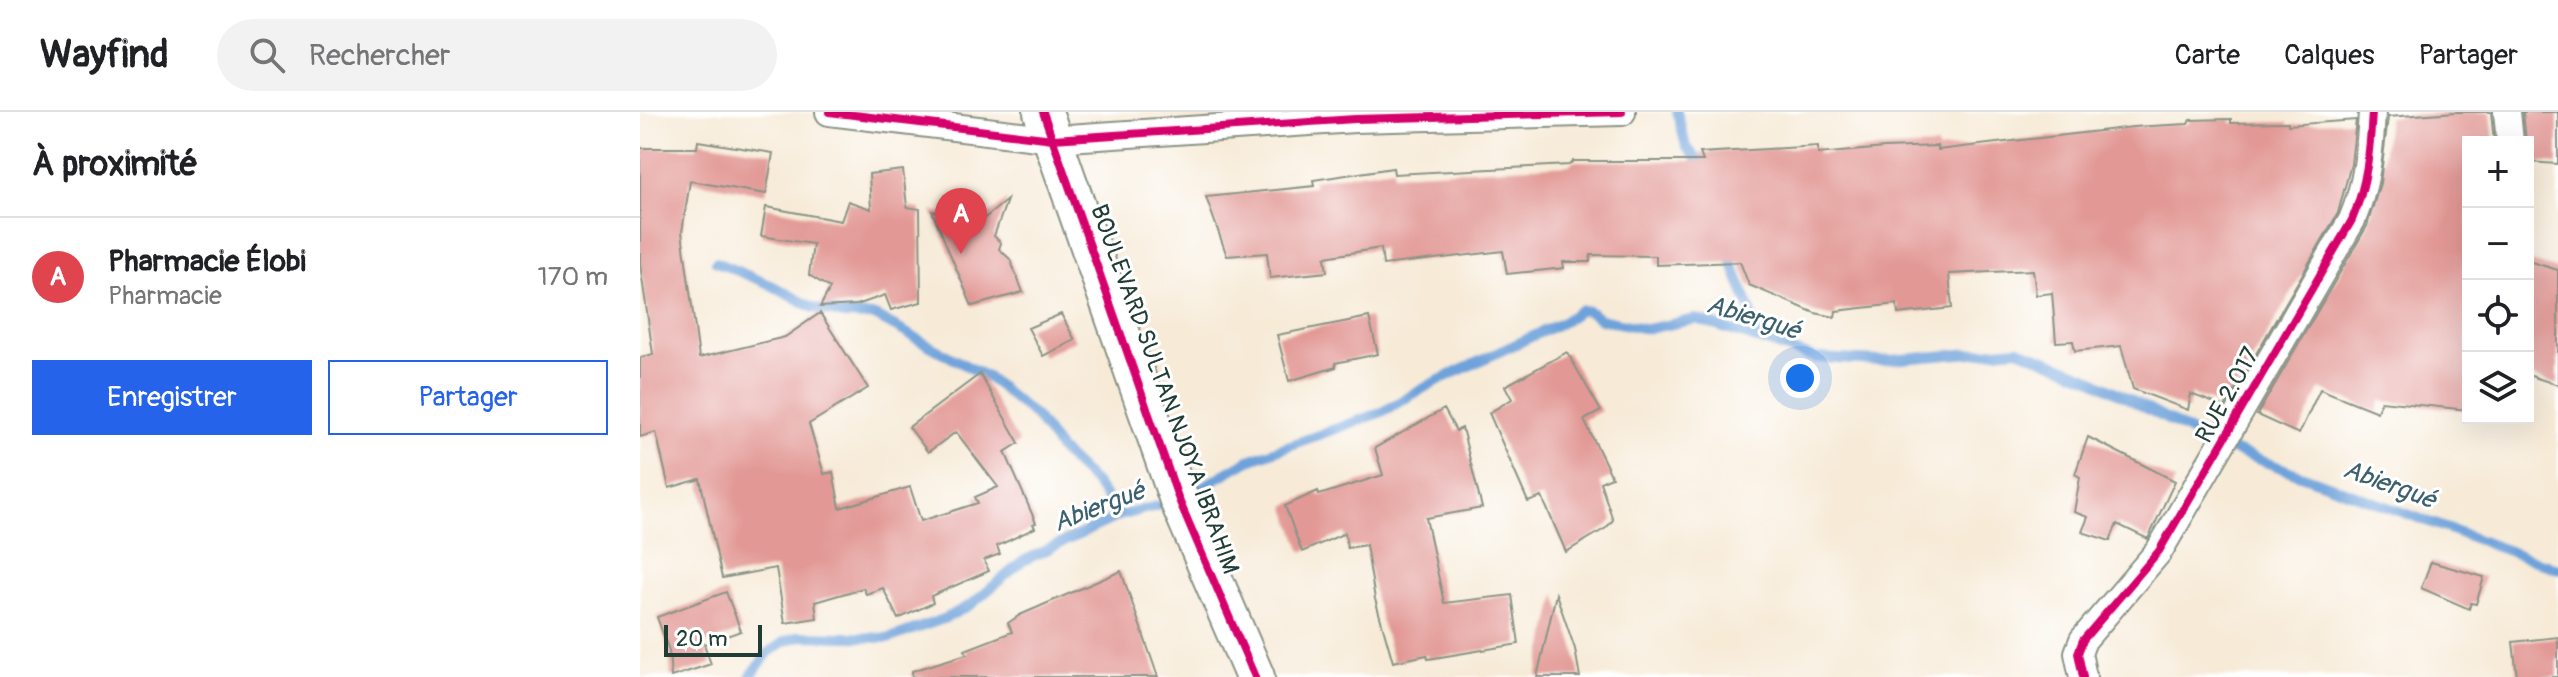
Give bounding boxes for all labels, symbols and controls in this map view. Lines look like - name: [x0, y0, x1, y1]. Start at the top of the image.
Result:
- search box: [217, 19, 777, 91]
- text: Wayfind: [40, 31, 169, 79]
- icon: search: [245, 33, 289, 77]
- text: Rechercher: [309, 37, 450, 74]
- text: Carte: [2175, 38, 2240, 73]
- text: Calques: [2284, 38, 2374, 73]
- text: Partager: [2418, 38, 2518, 73]
- map controls: [2462, 136, 2534, 424]
- button: +: [2462, 136, 2534, 208]
- text: À proximité: [32, 143, 198, 186]
- pin: A: [935, 188, 987, 254]
- street label: BOULEVARD SULTAN NJOYA IBRAHIM: [1084, 201, 1245, 578]
- button: −: [2462, 208, 2534, 280]
- text: Pharmacie Élobi: [108, 243, 306, 280]
- text: A: [50, 261, 66, 293]
- text: 170 m: [538, 261, 608, 293]
- text: Pharmacie: [108, 280, 222, 312]
- button: locate: [2462, 280, 2534, 352]
- water label: Abiergué: [1703, 289, 1806, 348]
- street label: RUE 2.017: [2189, 342, 2266, 448]
- button: layers: [2462, 352, 2534, 424]
- your location: [1780, 358, 1820, 398]
- button: Enregistrer: [32, 360, 312, 435]
- button: Partager: [328, 360, 608, 435]
- water label: Abiergué: [2339, 453, 2441, 517]
- water label: Abiergué: [1049, 474, 1151, 539]
- scale bar: [664, 621, 762, 657]
- text: 20 m: [676, 625, 728, 653]

